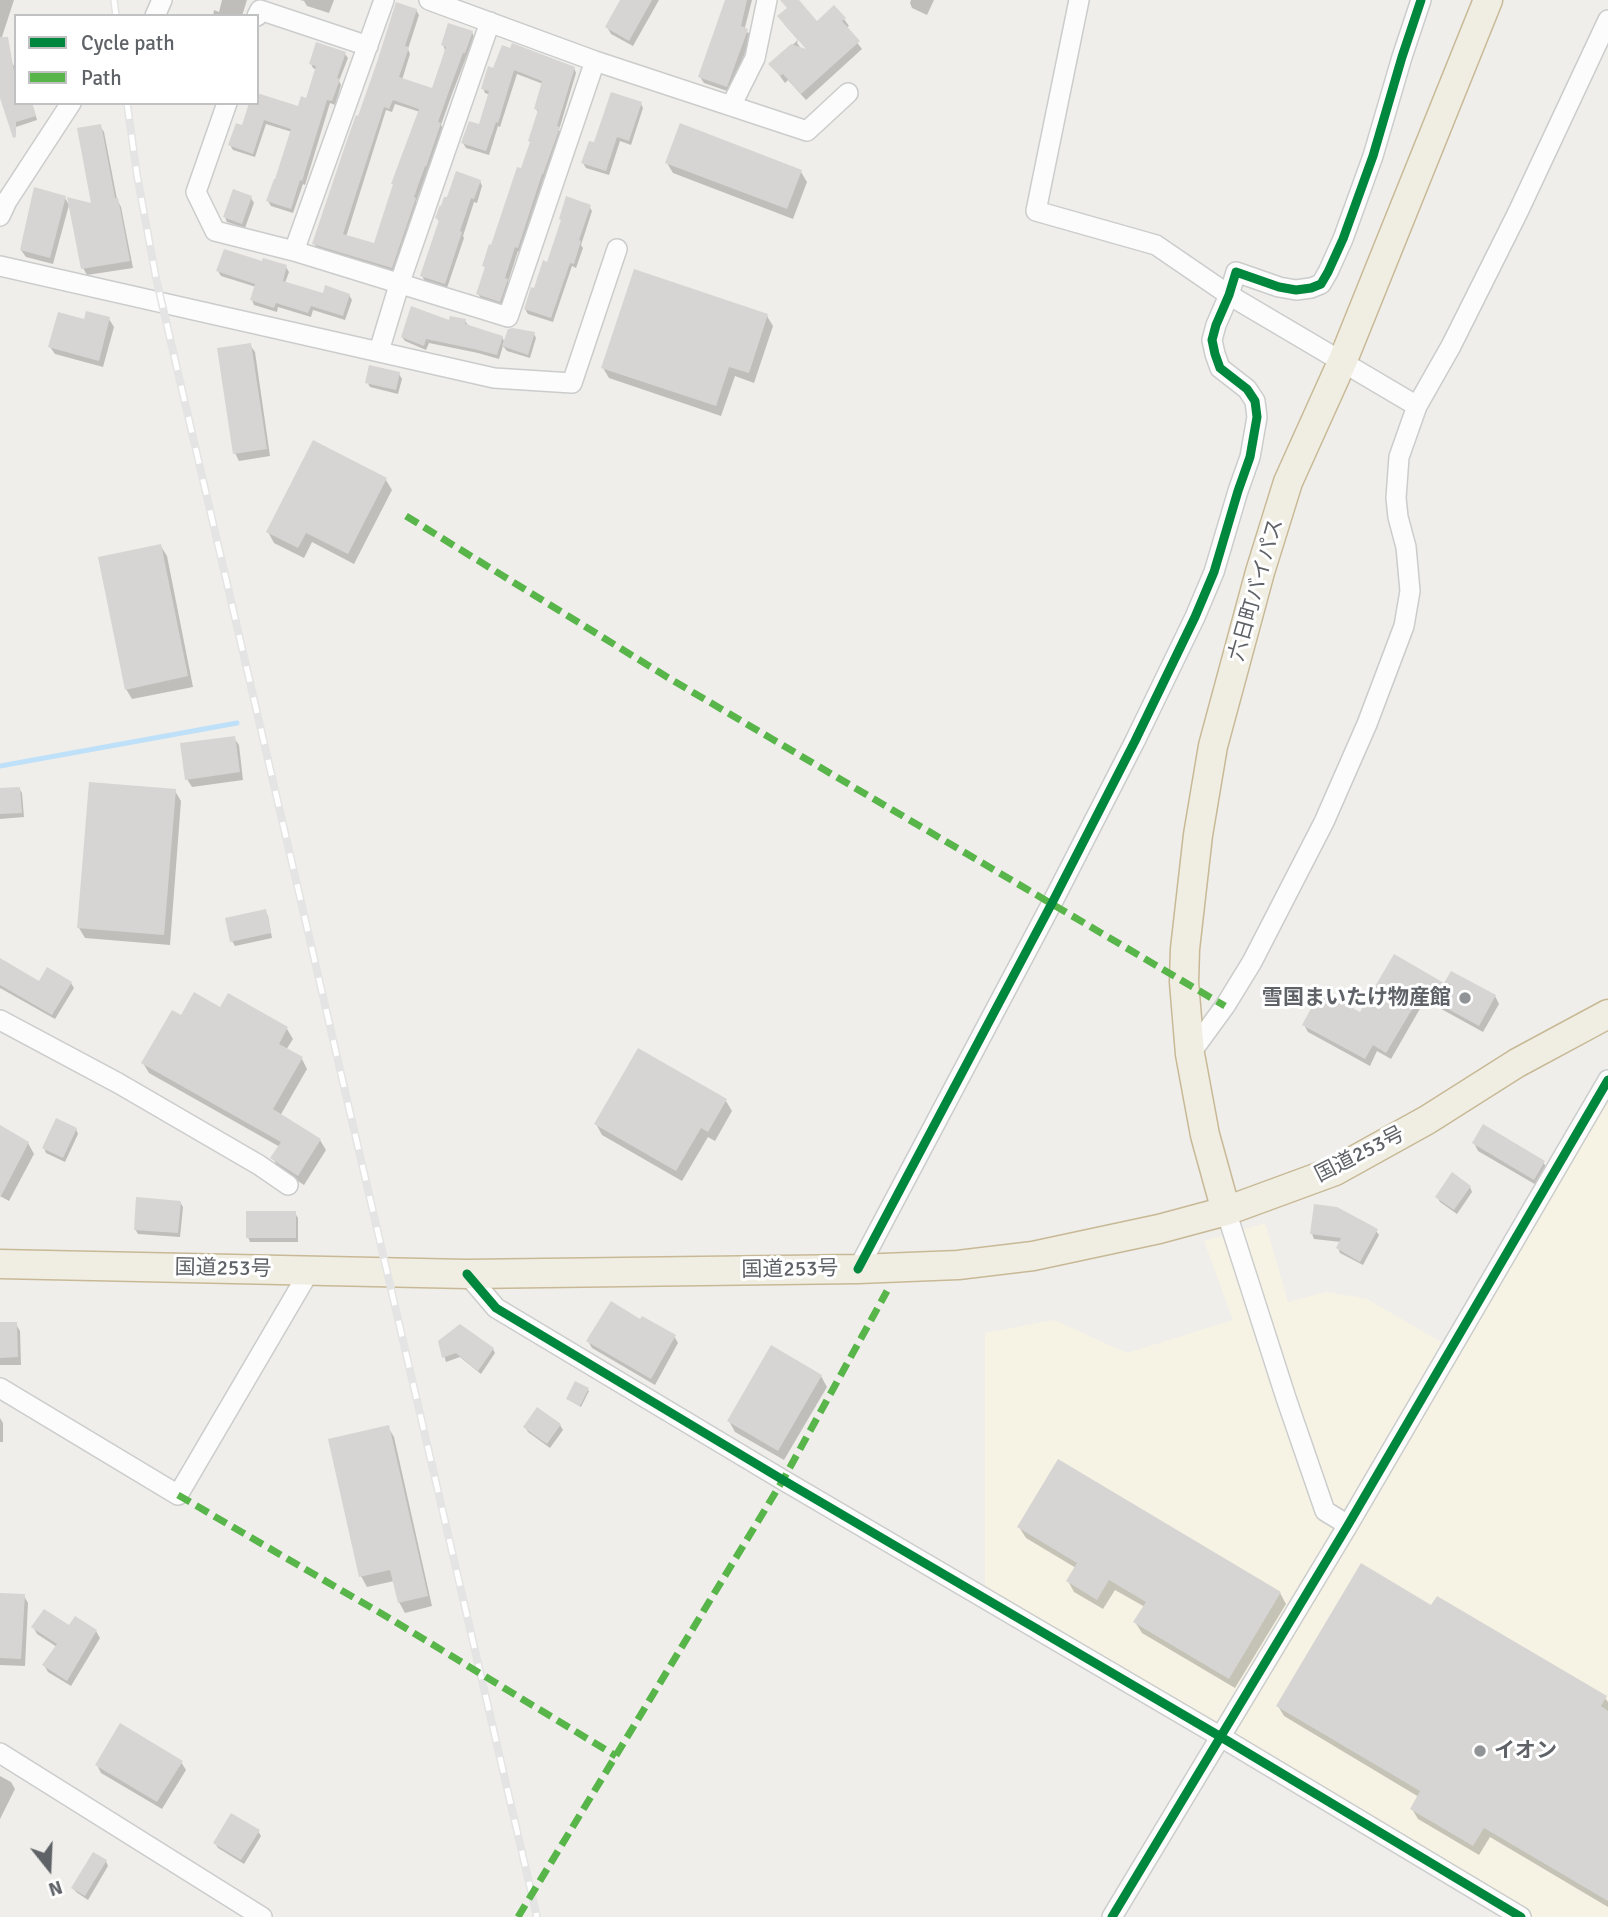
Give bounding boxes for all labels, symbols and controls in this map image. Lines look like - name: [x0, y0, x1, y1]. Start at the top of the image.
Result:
- legend: [14, 14, 259, 105]
- text: Cycle path: [81, 30, 175, 56]
- text: Path: [81, 65, 122, 91]
- street label: 六日町バイパス: [1225, 516, 1289, 664]
- place label: 雪国まいたけ物産館: [1262, 985, 1451, 1011]
- marker: 雪国まいたけ物産館: [1457, 990, 1473, 1006]
- street label: 国道253号: [1311, 1122, 1409, 1188]
- street label: 国道253号: [174, 1256, 272, 1282]
- street label: 国道253号: [741, 1257, 839, 1283]
- place label: イオン: [1494, 1738, 1557, 1764]
- marker: イオン: [1472, 1743, 1488, 1759]
- north arrow: [14, 1833, 84, 1903]
- text: N: [45, 1875, 65, 1901]

